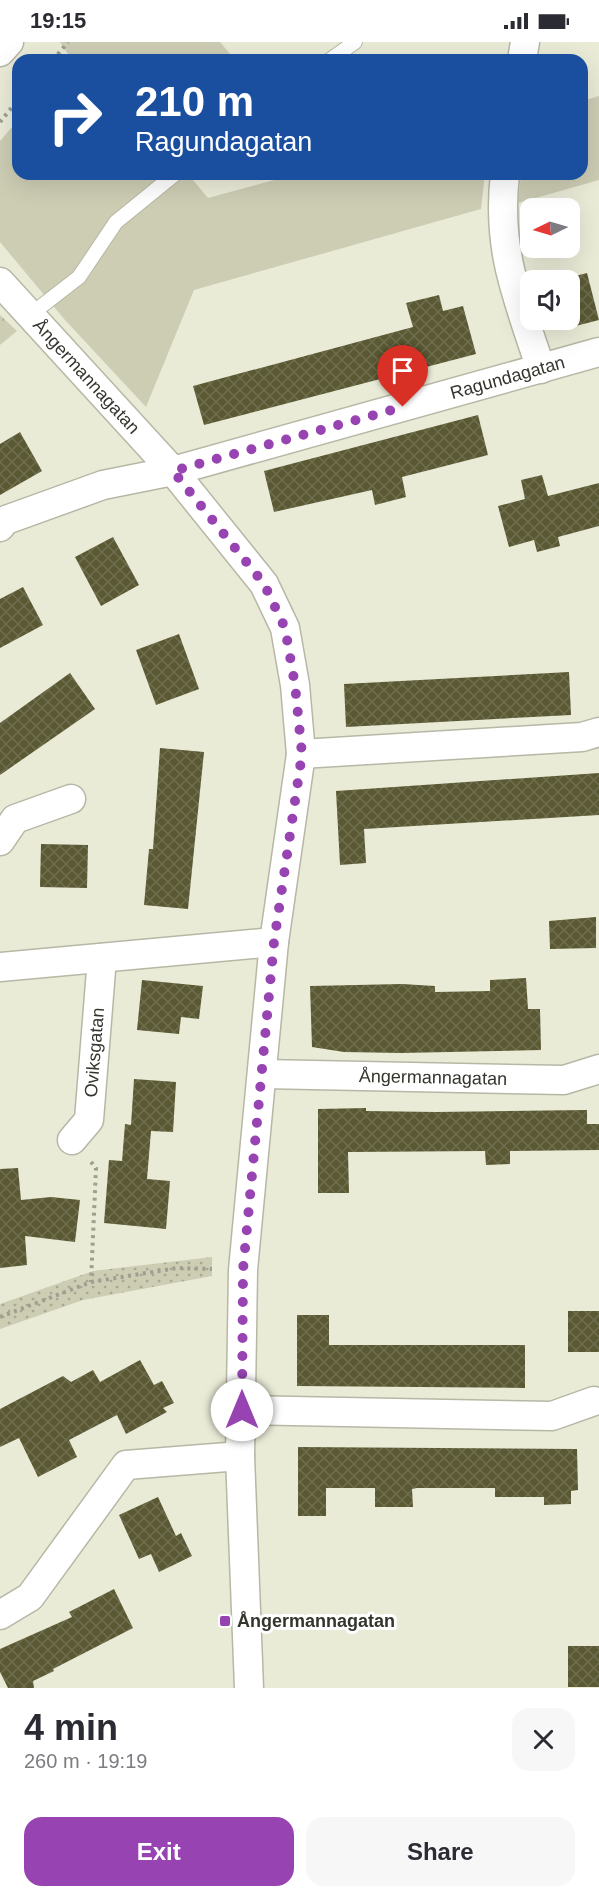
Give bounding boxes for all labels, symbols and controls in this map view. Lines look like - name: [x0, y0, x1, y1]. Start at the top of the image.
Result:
- text: 19:15: [30, 8, 86, 33]
- icon: right: [36, 78, 114, 156]
- text: 210 m: [135, 78, 254, 125]
- text: Ragundagatan: [135, 127, 312, 157]
- north arrow: [520, 198, 580, 258]
- map controls: [520, 198, 580, 330]
- button: sound: [520, 270, 580, 330]
- street label: Ångermannagatan: [29, 315, 144, 438]
- pin: [377, 345, 428, 407]
- street label: Ragundagatan: [448, 352, 567, 403]
- icon: arrive: [386, 354, 419, 387]
- street label: Oviksgatan: [81, 1007, 108, 1098]
- street label: Ångermannagatan: [359, 1066, 507, 1089]
- position arrow: [210, 1378, 274, 1442]
- place label: Ångermannagatan: [237, 1611, 395, 1631]
- marker: Ångermannagatan: [218, 1614, 232, 1628]
- text: 4 min: [24, 1707, 118, 1748]
- button: close: [512, 1708, 575, 1771]
- text: 260 m · 19:19: [24, 1750, 147, 1772]
- button: Exit: [24, 1817, 294, 1886]
- button: Share: [306, 1817, 575, 1886]

